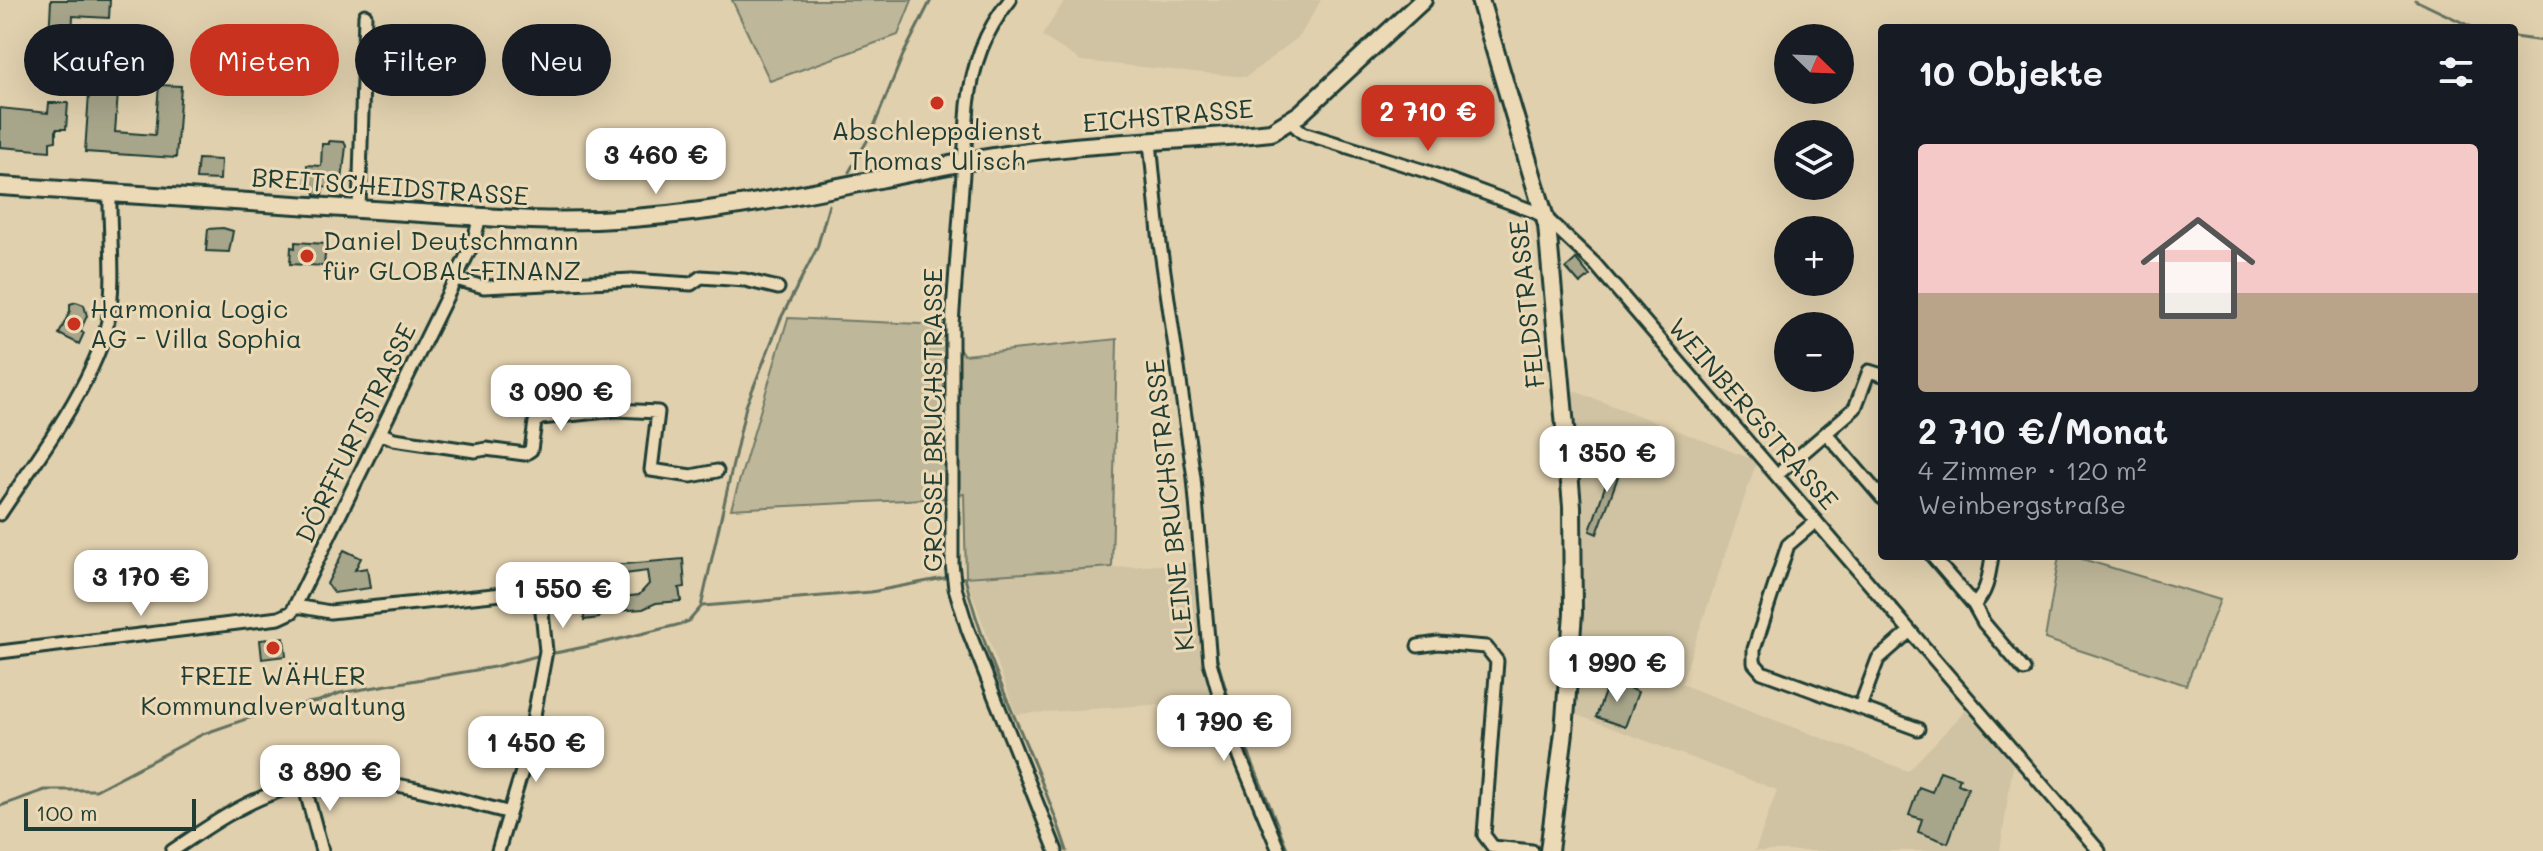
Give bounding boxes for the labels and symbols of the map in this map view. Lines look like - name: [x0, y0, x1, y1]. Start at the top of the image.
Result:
- north arrow: [1774, 24, 1854, 104]
- pin: 2 710 €: [1354, 85, 1502, 153]
- street label: EICHSTRASSE: [1081, 91, 1255, 139]
- marker: Abschleppdienst Thomas Ulisch: [928, 94, 946, 112]
- place label: Abschleppdienst Thomas Ulisch: [832, 113, 1042, 177]
- pin: 3 460 €: [582, 128, 730, 196]
- street label: BREITSCHEIDSTRASSE: [251, 159, 530, 213]
- street label: FELDSTRASSE: [1500, 218, 1552, 390]
- place label: Daniel Deutschmann für GLOBAL-FINANZ: [323, 223, 581, 287]
- marker: Daniel Deutschmann für GLOBAL-FINANZ: [298, 247, 316, 265]
- street label: GROSSE BRUCHSTRASSE: [915, 268, 949, 572]
- place label: Harmonia Logic AG - Villa Sophia: [90, 291, 302, 355]
- street label: WEINBERGSTRASSE: [1661, 310, 1846, 516]
- marker: Harmonia Logic AG - Villa Sophia: [65, 315, 83, 333]
- street label: DÖRFFURTSTRASSE: [287, 317, 423, 548]
- street label: KLEINE BRUCHSTRASSE: [1137, 357, 1201, 653]
- pin: 3 090 €: [487, 365, 635, 433]
- pin: 1 350 €: [1533, 426, 1681, 494]
- pin: 3 170 €: [67, 550, 215, 618]
- pin: 1 550 €: [489, 562, 637, 630]
- pin: 1 990 €: [1543, 636, 1691, 704]
- marker: FREIE WÄHLER Kommunalverwaltung: [264, 639, 282, 657]
- place label: FREIE WÄHLER Kommunalverwaltung: [141, 658, 405, 722]
- pin: 1 790 €: [1150, 695, 1298, 763]
- pin: 1 450 €: [462, 716, 610, 784]
- pin: 3 890 €: [256, 745, 404, 813]
- scale bar: [24, 795, 196, 831]

